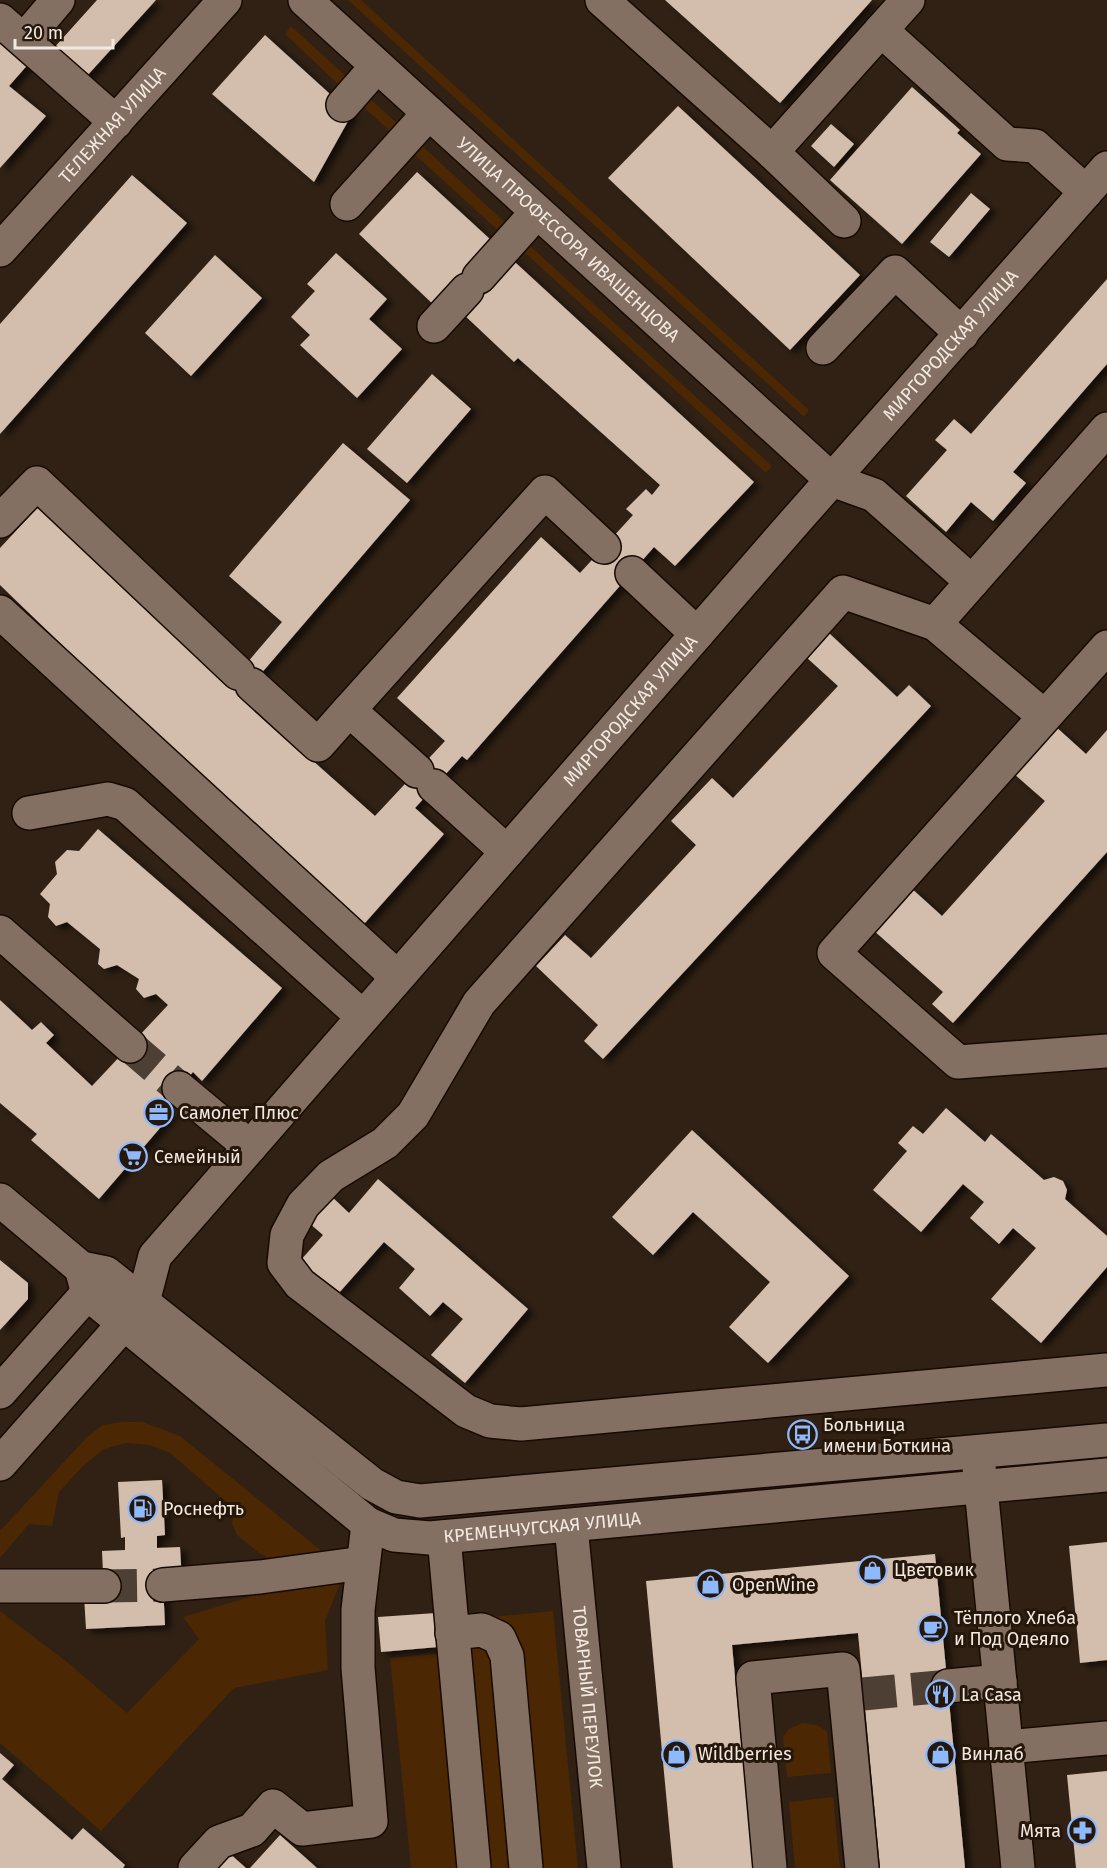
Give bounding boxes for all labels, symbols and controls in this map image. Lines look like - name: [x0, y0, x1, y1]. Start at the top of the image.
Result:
- scale bar: [15, 12, 112, 50]
- text: 20 m: [24, 22, 63, 44]
- street label: ТЕЛЕЖНАЯ УЛИЦА: [54, 62, 171, 188]
- street label: УЛИЦА ПРОФЕССОРА ИВАШЕНЦОВА: [452, 133, 685, 347]
- street label: МИРГОРОДСКАЯ УЛИЦА: [878, 265, 1023, 425]
- street label: МИРГОРОДСКАЯ УЛИЦА: [558, 630, 703, 791]
- office icon: Самолет Плюс: [142, 1097, 174, 1129]
- place label: Самолет Плюс: [179, 1102, 299, 1124]
- supermarket icon: Семейный: [117, 1141, 149, 1173]
- place label: Семейный: [154, 1146, 241, 1168]
- place label: Больница имени Боткина: [823, 1414, 951, 1457]
- bus stop icon: Больница имени Боткина: [786, 1419, 818, 1451]
- fuel station icon: Роснефть: [126, 1493, 158, 1525]
- place label: Роснефть: [163, 1498, 244, 1520]
- street label: КРЕМЕНЧУГСКАЯ УЛИЦА: [443, 1507, 642, 1548]
- shop icon: Цветовик: [857, 1554, 889, 1586]
- place label: Цветовик: [894, 1559, 975, 1581]
- shop icon: OpenWine: [695, 1569, 727, 1601]
- place label: OpenWine: [732, 1574, 816, 1596]
- street label: ТОВАРНЫЙ ПЕРЕУЛОК: [568, 1605, 607, 1790]
- place label: Тёплого Хлеба и Под Одеяло: [954, 1607, 1076, 1650]
- cafe icon: Тёплого Хлеба и Под Одеяло: [917, 1612, 949, 1644]
- restaurant icon: La Casa: [924, 1679, 956, 1711]
- place label: La Casa: [961, 1684, 1022, 1706]
- shop icon: Wildberries: [661, 1738, 693, 1770]
- shop icon: Винлаб: [924, 1738, 956, 1770]
- place label: Wildberries: [698, 1743, 792, 1765]
- place label: Винлаб: [961, 1743, 1024, 1765]
- pharmacy icon: Мята: [1066, 1815, 1098, 1847]
- place label: Мята: [1020, 1820, 1061, 1842]

